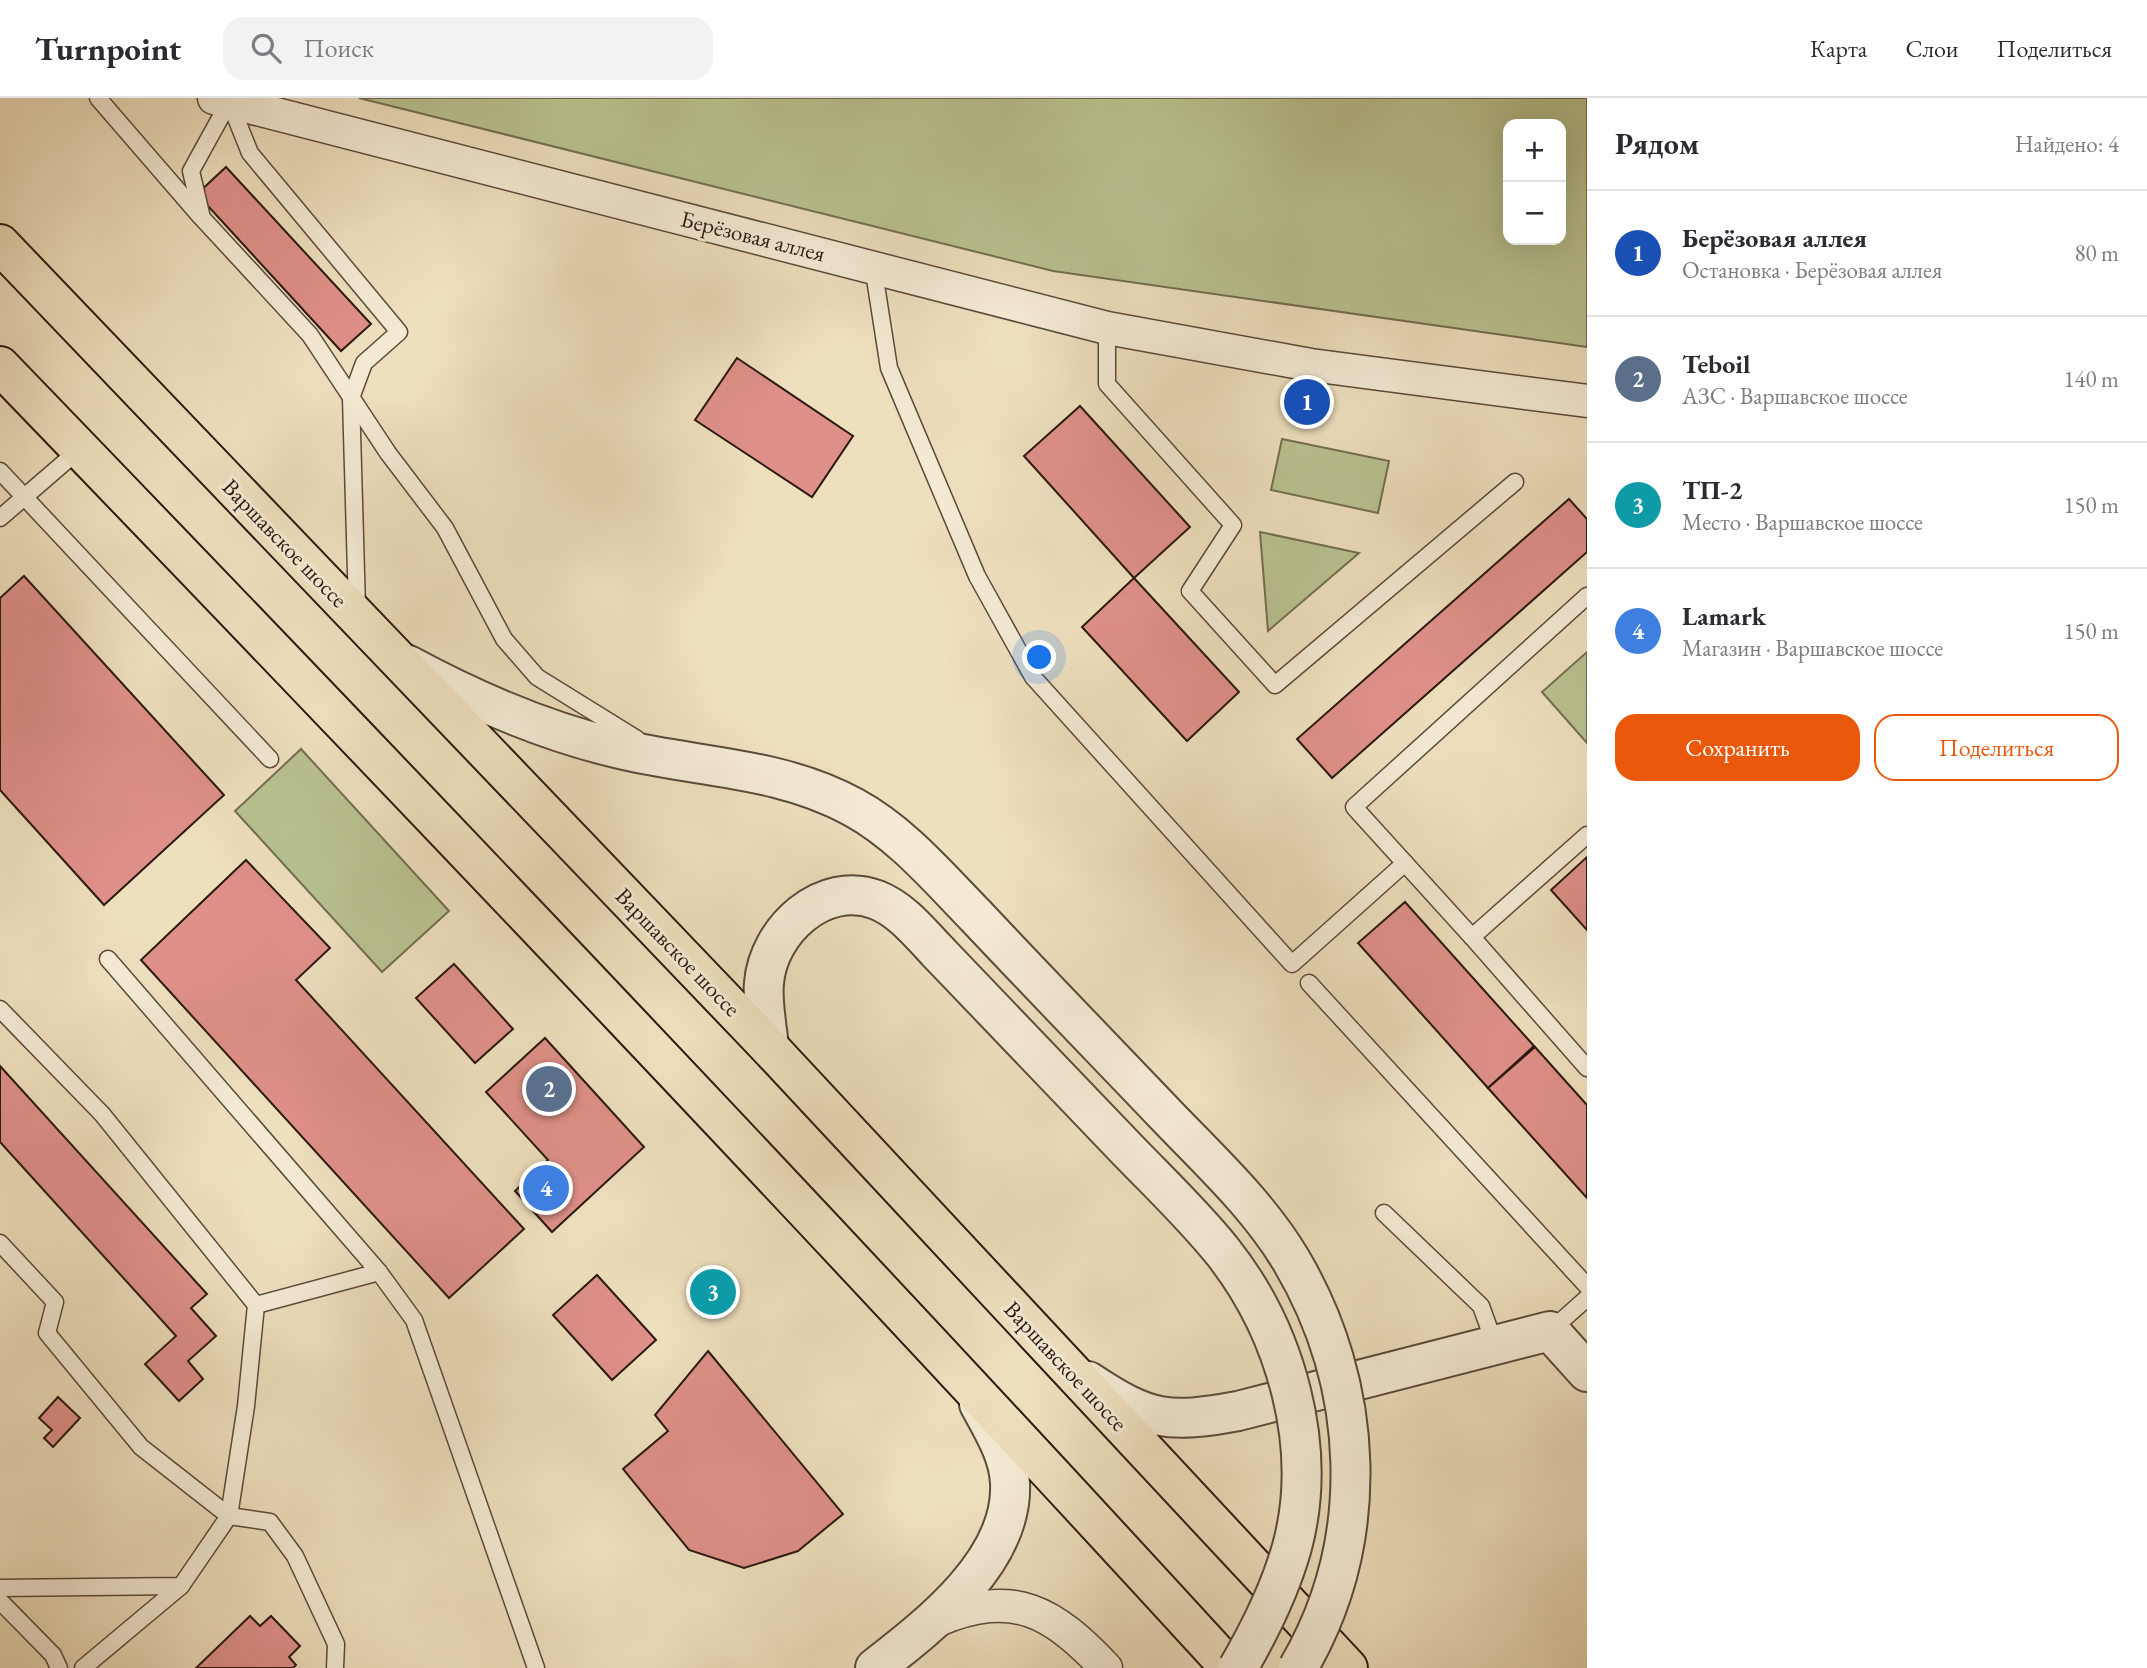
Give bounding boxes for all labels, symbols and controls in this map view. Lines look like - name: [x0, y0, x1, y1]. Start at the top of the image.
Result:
- search box: [223, 17, 713, 80]
- text: Turnpoint: [35, 27, 181, 70]
- icon: search: [247, 29, 285, 67]
- text: Поиск: [303, 31, 374, 65]
- text: Карта: [1810, 33, 1867, 64]
- text: Слои: [1905, 33, 1959, 64]
- text: Поделиться: [1997, 33, 2112, 64]
- map controls: [1503, 119, 1566, 245]
- button: +: [1503, 119, 1566, 182]
- text: Рядом: [1615, 124, 1699, 163]
- text: Найдено: 4: [2015, 129, 2119, 159]
- button: −: [1503, 182, 1566, 245]
- street label: Берёзовая аллея: [678, 204, 828, 268]
- text: Берёзовая аллея: [1682, 221, 1867, 255]
- text: 1: [1632, 238, 1644, 268]
- text: 80 m: [2074, 238, 2119, 268]
- text: Остановка · Берёзовая аллея: [1682, 255, 1942, 285]
- text: Teboil: [1682, 347, 1750, 381]
- text: 2: [1632, 364, 1644, 394]
- text: 140 m: [2063, 364, 2119, 394]
- pin: 1: [1284, 376, 1330, 428]
- text: АЗС · Варшавское шоссе: [1682, 381, 1908, 411]
- street label: Варшавское шоссе: [216, 472, 354, 614]
- text: ТП-2: [1682, 473, 1743, 507]
- text: 3: [1632, 490, 1644, 520]
- text: 150 m: [2063, 490, 2119, 520]
- text: Место · Варшавское шоссе: [1682, 507, 1923, 537]
- text: Lamark: [1682, 599, 1766, 633]
- text: 4: [1632, 616, 1644, 646]
- text: 150 m: [2063, 616, 2119, 646]
- text: Магазин · Варшавское шоссе: [1682, 633, 1943, 663]
- your location: [1022, 640, 1056, 674]
- button: Сохранить: [1615, 714, 1860, 781]
- button: Поделиться: [1874, 714, 2119, 781]
- street label: Варшавское шоссе: [609, 881, 747, 1023]
- pin: 2: [526, 1063, 572, 1115]
- pin: 4: [523, 1162, 569, 1214]
- pin: 3: [690, 1266, 736, 1318]
- street label: Варшавское шоссе: [998, 1294, 1134, 1438]

